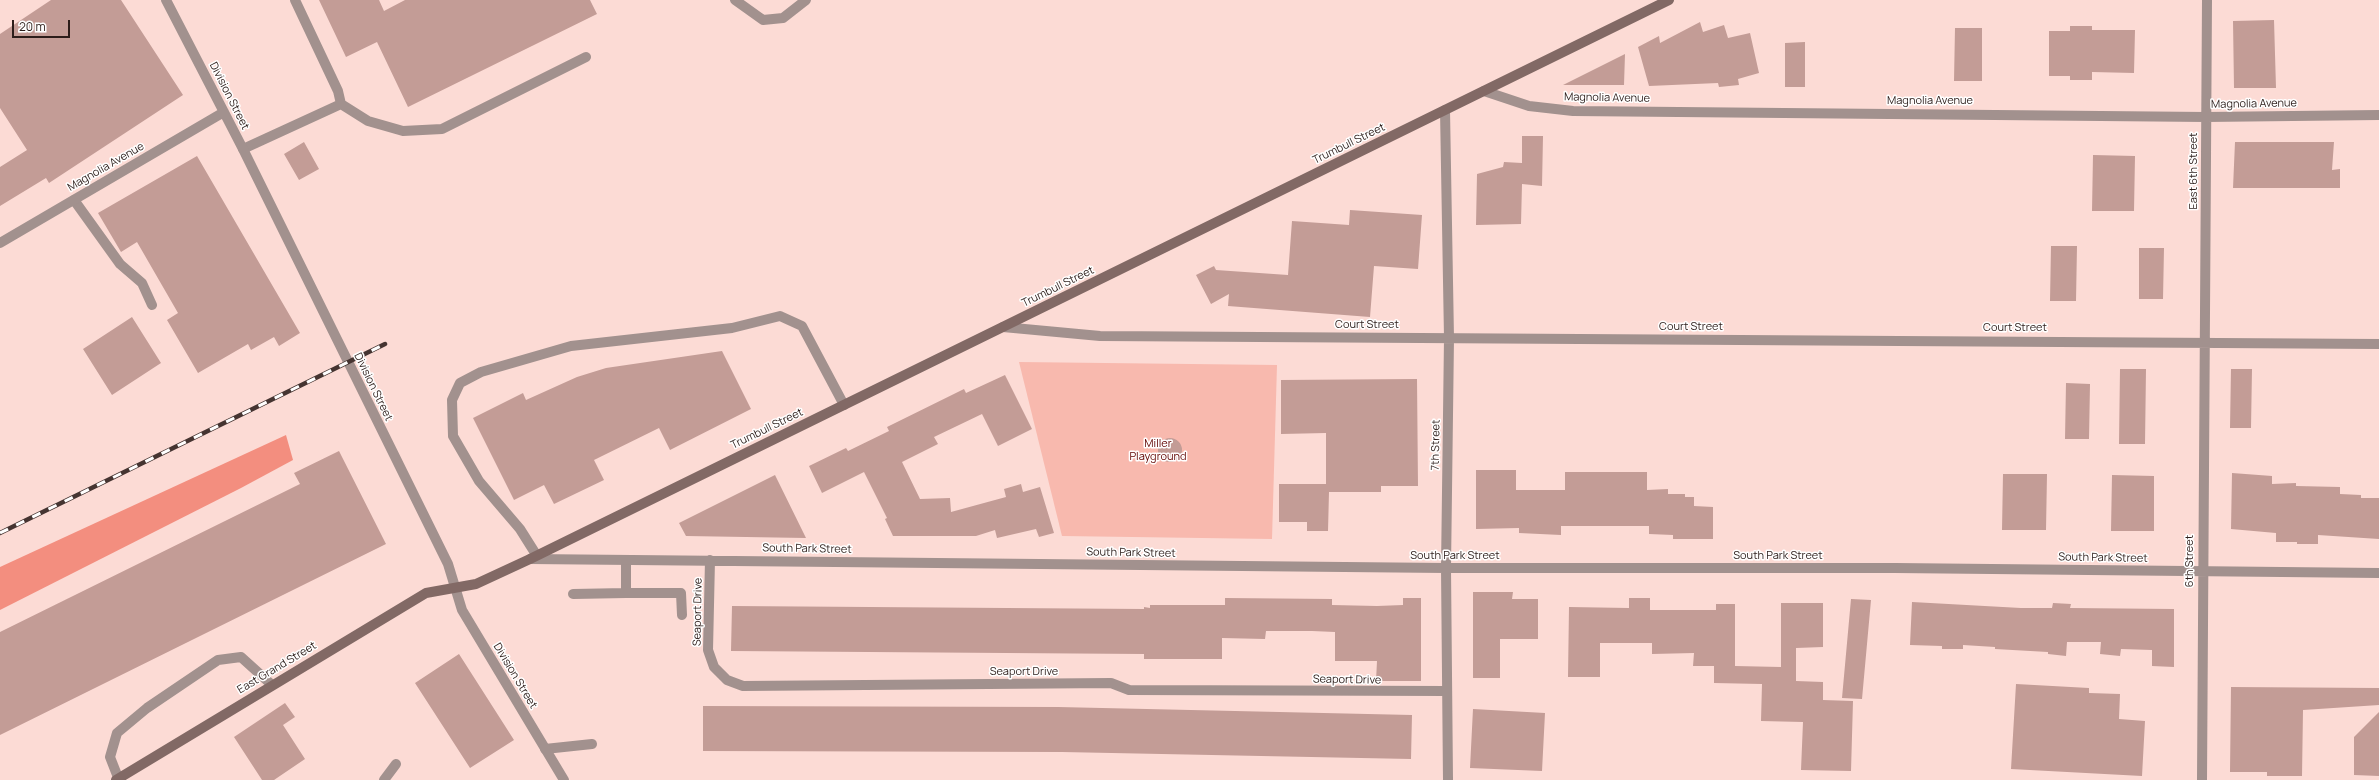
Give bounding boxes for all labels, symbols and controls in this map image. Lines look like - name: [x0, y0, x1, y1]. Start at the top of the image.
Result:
- scale bar: [14, 12, 72, 38]
- text: 20 m: [19, 18, 46, 35]
- street label: Division Street: [206, 60, 252, 132]
- street label: Magnolia Avenue: [1564, 91, 1650, 105]
- street label: Magnolia Avenue: [1887, 94, 1973, 108]
- street label: Magnolia Avenue: [2211, 97, 2297, 111]
- street label: Trumbull Street: [1311, 121, 1387, 167]
- street label: East 6th Street: [2187, 132, 2201, 210]
- street label: Magnolia Avenue: [65, 140, 147, 194]
- street label: Trumbull Street: [1020, 264, 1096, 310]
- street label: Court Street: [1335, 318, 1399, 332]
- street label: Court Street: [1659, 320, 1723, 334]
- street label: Court Street: [1983, 321, 2047, 335]
- street label: Division Street: [351, 351, 395, 423]
- street label: Trumbull Street: [729, 406, 805, 452]
- street label: 7th Street: [1429, 419, 1443, 471]
- park label: Miller Playground: [1129, 437, 1187, 463]
- street label: 6th Street: [2183, 535, 2197, 587]
- street label: South Park Street: [762, 542, 852, 556]
- street label: South Park Street: [1086, 546, 1176, 560]
- street label: South Park Street: [1410, 549, 1500, 563]
- street label: South Park Street: [1733, 549, 1823, 563]
- street label: South Park Street: [2058, 551, 2148, 565]
- street label: Seaport Drive: [691, 578, 705, 646]
- street label: East Grand Street: [235, 639, 319, 697]
- street label: Division Street: [490, 641, 540, 711]
- street label: Seaport Drive: [990, 665, 1058, 679]
- street label: Seaport Drive: [1313, 673, 1381, 687]

